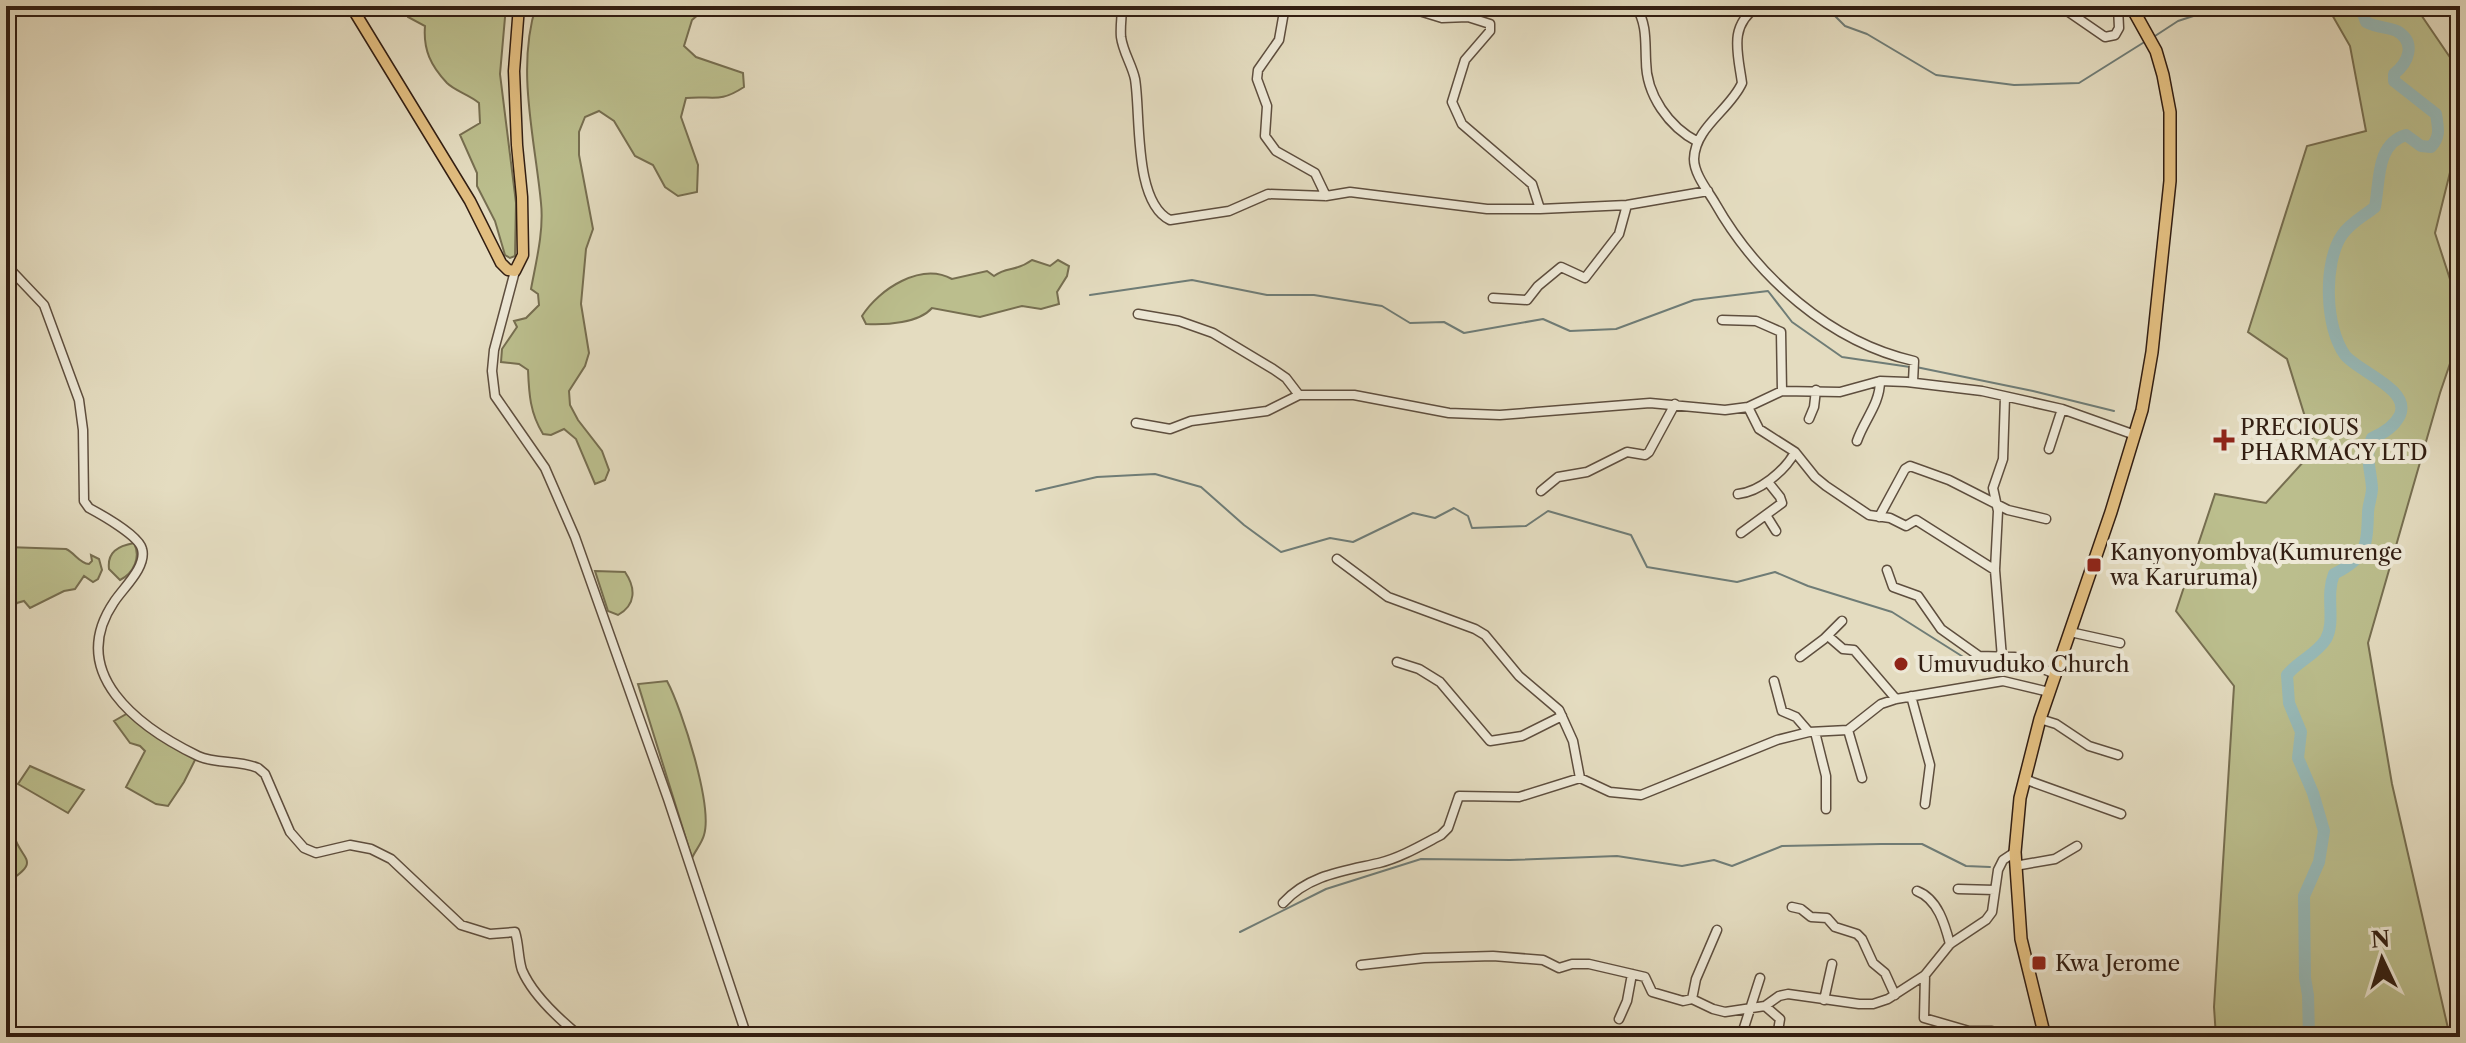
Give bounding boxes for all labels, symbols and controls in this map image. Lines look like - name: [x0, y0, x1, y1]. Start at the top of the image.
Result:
- place label: PRECIOUS PHARMACY LTD: [2240, 414, 2428, 466]
- marker: PRECIOUS PHARMACY LTD: [2215, 431, 2233, 449]
- place label: Kanyonyombya(Kumurenge wa Karuruma): [2109, 539, 2402, 591]
- marker: Kanyonyombya(Kumurenge wa Karuruma): [2085, 556, 2103, 574]
- place label: Umuvuduko Church: [1917, 651, 2130, 678]
- marker: Umuvuduko Church: [1892, 655, 1910, 673]
- north arrow: [2342, 919, 2422, 999]
- text: N: [2370, 925, 2391, 954]
- place label: Kwa Jerome: [2055, 950, 2180, 977]
- marker: Kwa Jerome: [2030, 954, 2048, 972]

